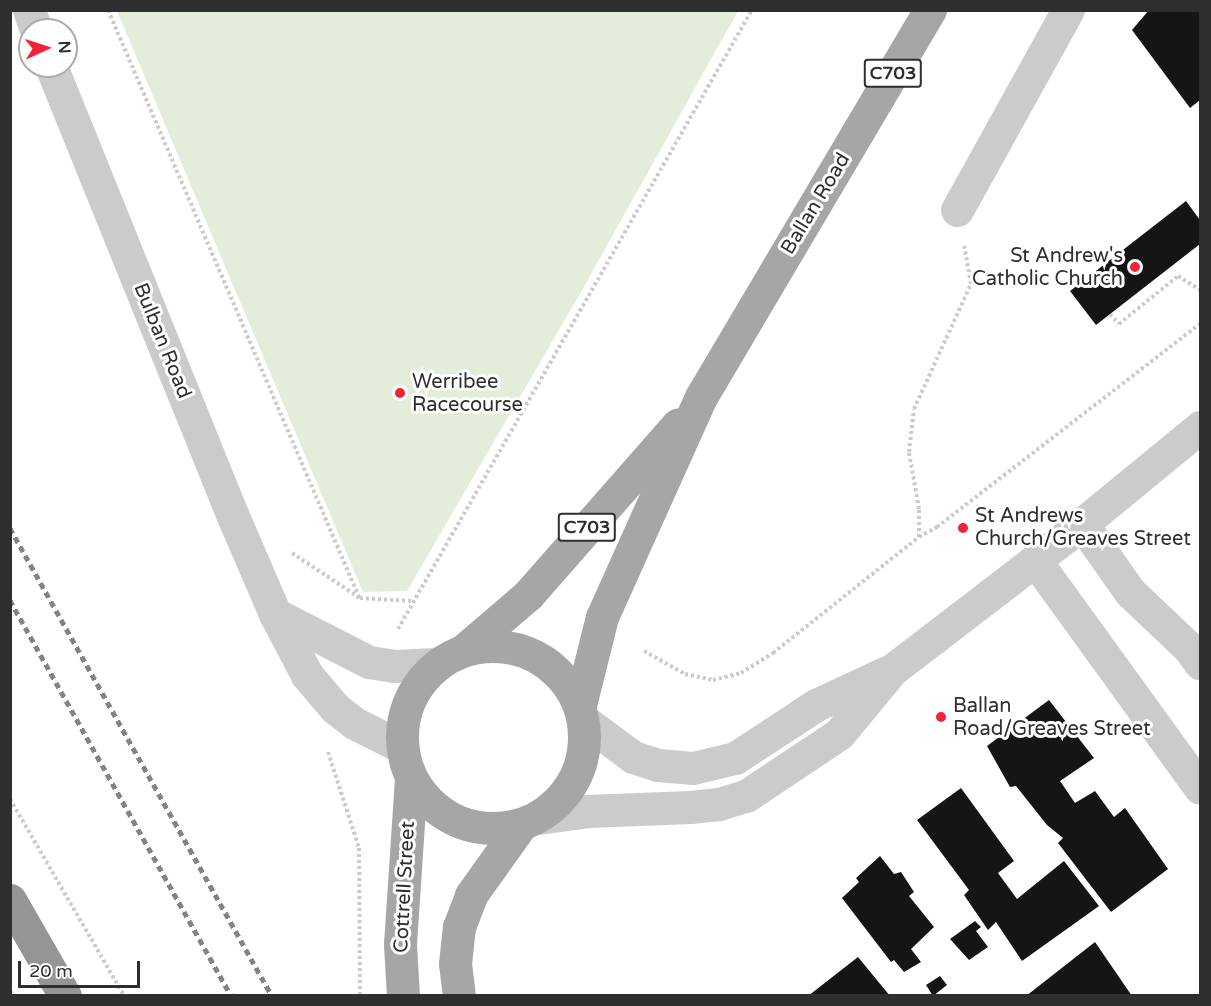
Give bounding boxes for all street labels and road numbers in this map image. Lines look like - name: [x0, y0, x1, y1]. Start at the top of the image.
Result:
- road number: C703: [863, 58, 923, 88]
- street label: Ballan Road: [776, 149, 856, 259]
- street label: Bulban Road: [128, 280, 196, 402]
- road number: C703: [557, 512, 617, 542]
- street label: Cottrell Street: [390, 820, 420, 954]

